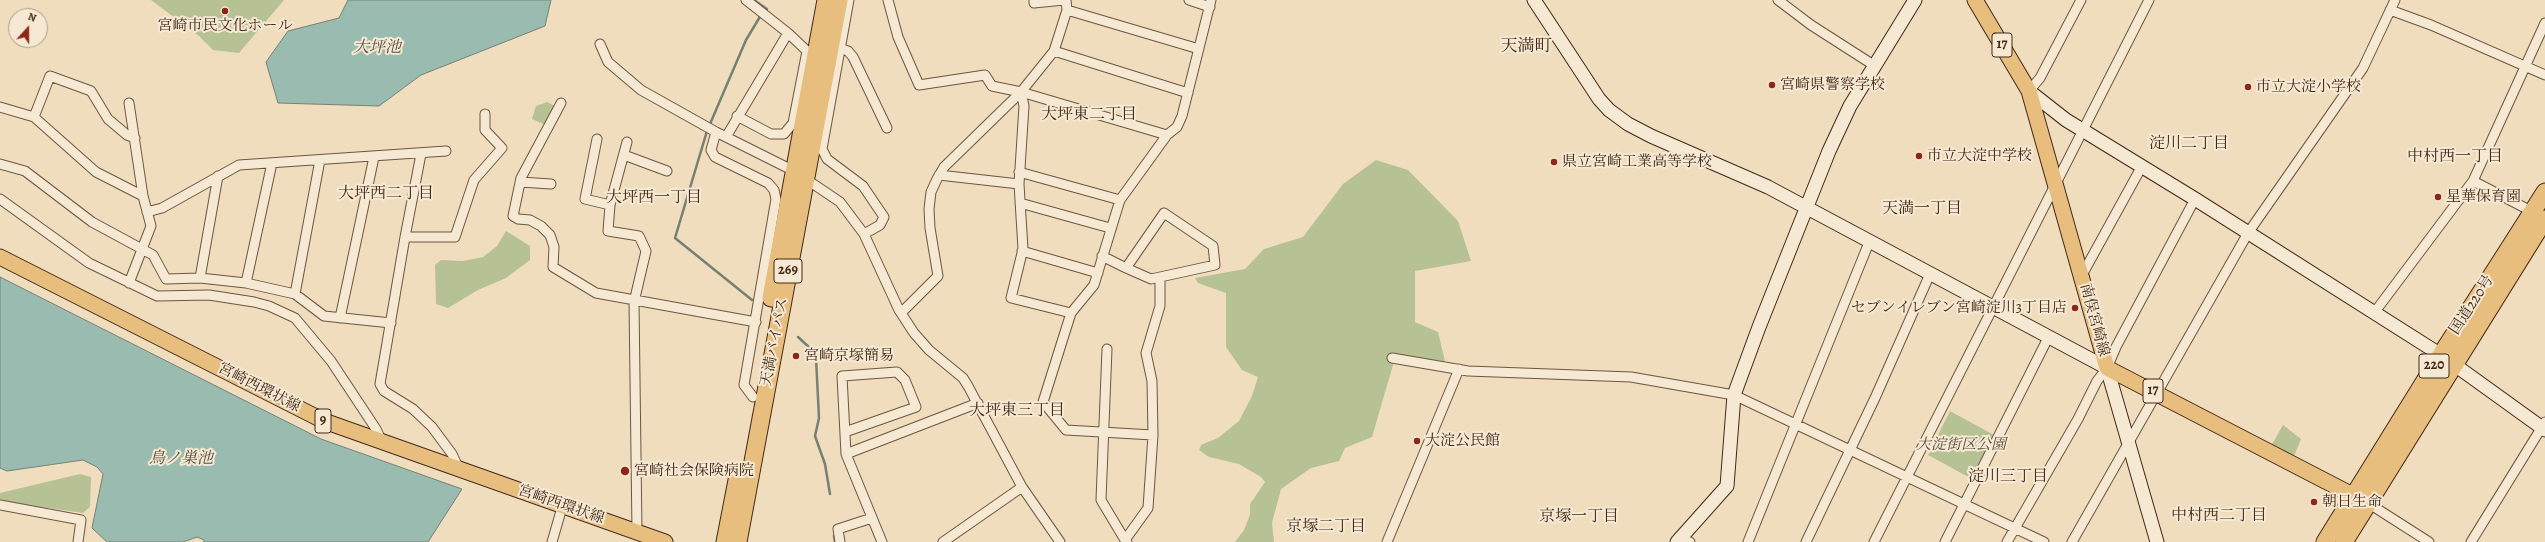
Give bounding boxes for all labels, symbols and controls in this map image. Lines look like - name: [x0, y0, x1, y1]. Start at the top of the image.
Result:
- marker: 宮崎市民文化ホール: [220, 6, 230, 16]
- north arrow: [8, 8, 48, 48]
- text: N: [26, 9, 39, 26]
- place label: 宮崎市民文化ホール: [158, 17, 292, 35]
- road number: 17: [1992, 33, 2012, 57]
- district label: 天満町: [1501, 37, 1551, 57]
- water label: 大坪池: [353, 38, 401, 58]
- place label: 宮崎県警察学校: [1780, 76, 1885, 94]
- place label: 市立大淀小学校: [2256, 78, 2361, 96]
- marker: 宮崎県警察学校: [1767, 80, 1777, 90]
- marker: 市立大淀小学校: [2243, 82, 2253, 92]
- district label: 大坪東二丁目: [1041, 105, 1137, 125]
- district label: 淀川二丁目: [2149, 134, 2229, 154]
- place label: 市立大淀中学校: [1927, 147, 2032, 165]
- district label: 中村西一丁目: [2407, 147, 2503, 167]
- marker: 市立大淀中学校: [1914, 151, 1924, 161]
- place label: 県立宮崎工業高等学校: [1562, 153, 1712, 171]
- marker: 県立宮崎工業高等学校: [1549, 157, 1559, 167]
- district label: 大坪西二丁目: [338, 184, 434, 204]
- district label: 大坪西一丁目: [606, 188, 702, 208]
- place label: 星華保育園: [2446, 188, 2521, 206]
- marker: 星華保育園: [2433, 192, 2443, 202]
- district label: 天満一丁目: [1882, 199, 1962, 219]
- road number: 269: [774, 259, 802, 283]
- street label: 国道220号: [2446, 272, 2498, 338]
- street label: 南俣宮崎線: [2076, 281, 2112, 359]
- street label: 天満バイパス: [758, 296, 792, 388]
- place label: セブンイレブン宮崎淀川3丁目店: [1851, 299, 2067, 317]
- marker: セブンイレブン宮崎淀川3丁目店: [2070, 303, 2080, 313]
- place label: 宮崎京塚簡易: [804, 347, 894, 365]
- marker: 宮崎京塚簡易: [791, 351, 801, 361]
- road number: 220: [2419, 354, 2449, 378]
- street label: 宮崎西環状線: [215, 360, 303, 416]
- road number: 17: [2143, 379, 2163, 403]
- district label: 大坪東三丁目: [969, 401, 1065, 421]
- road number: 9: [315, 409, 331, 433]
- place label: 大淀公民館: [1425, 432, 1500, 450]
- marker: 大淀公民館: [1412, 436, 1422, 446]
- park label: 大淀街区公園: [1916, 436, 2006, 454]
- water label: 鳥ノ巣池: [149, 449, 213, 469]
- place label: 宮崎社会保険病院: [634, 462, 754, 480]
- marker: 宮崎社会保険病院: [619, 465, 631, 477]
- district label: 淀川三丁目: [1968, 467, 2048, 487]
- street label: 宮崎西環状線: [516, 482, 606, 528]
- place label: 朝日生命: [2322, 493, 2382, 511]
- marker: 朝日生命: [2309, 497, 2319, 507]
- district label: 中村西二丁目: [2171, 506, 2267, 526]
- district label: 京塚一丁目: [1539, 507, 1619, 527]
- district label: 京塚二丁目: [1286, 517, 1366, 537]

